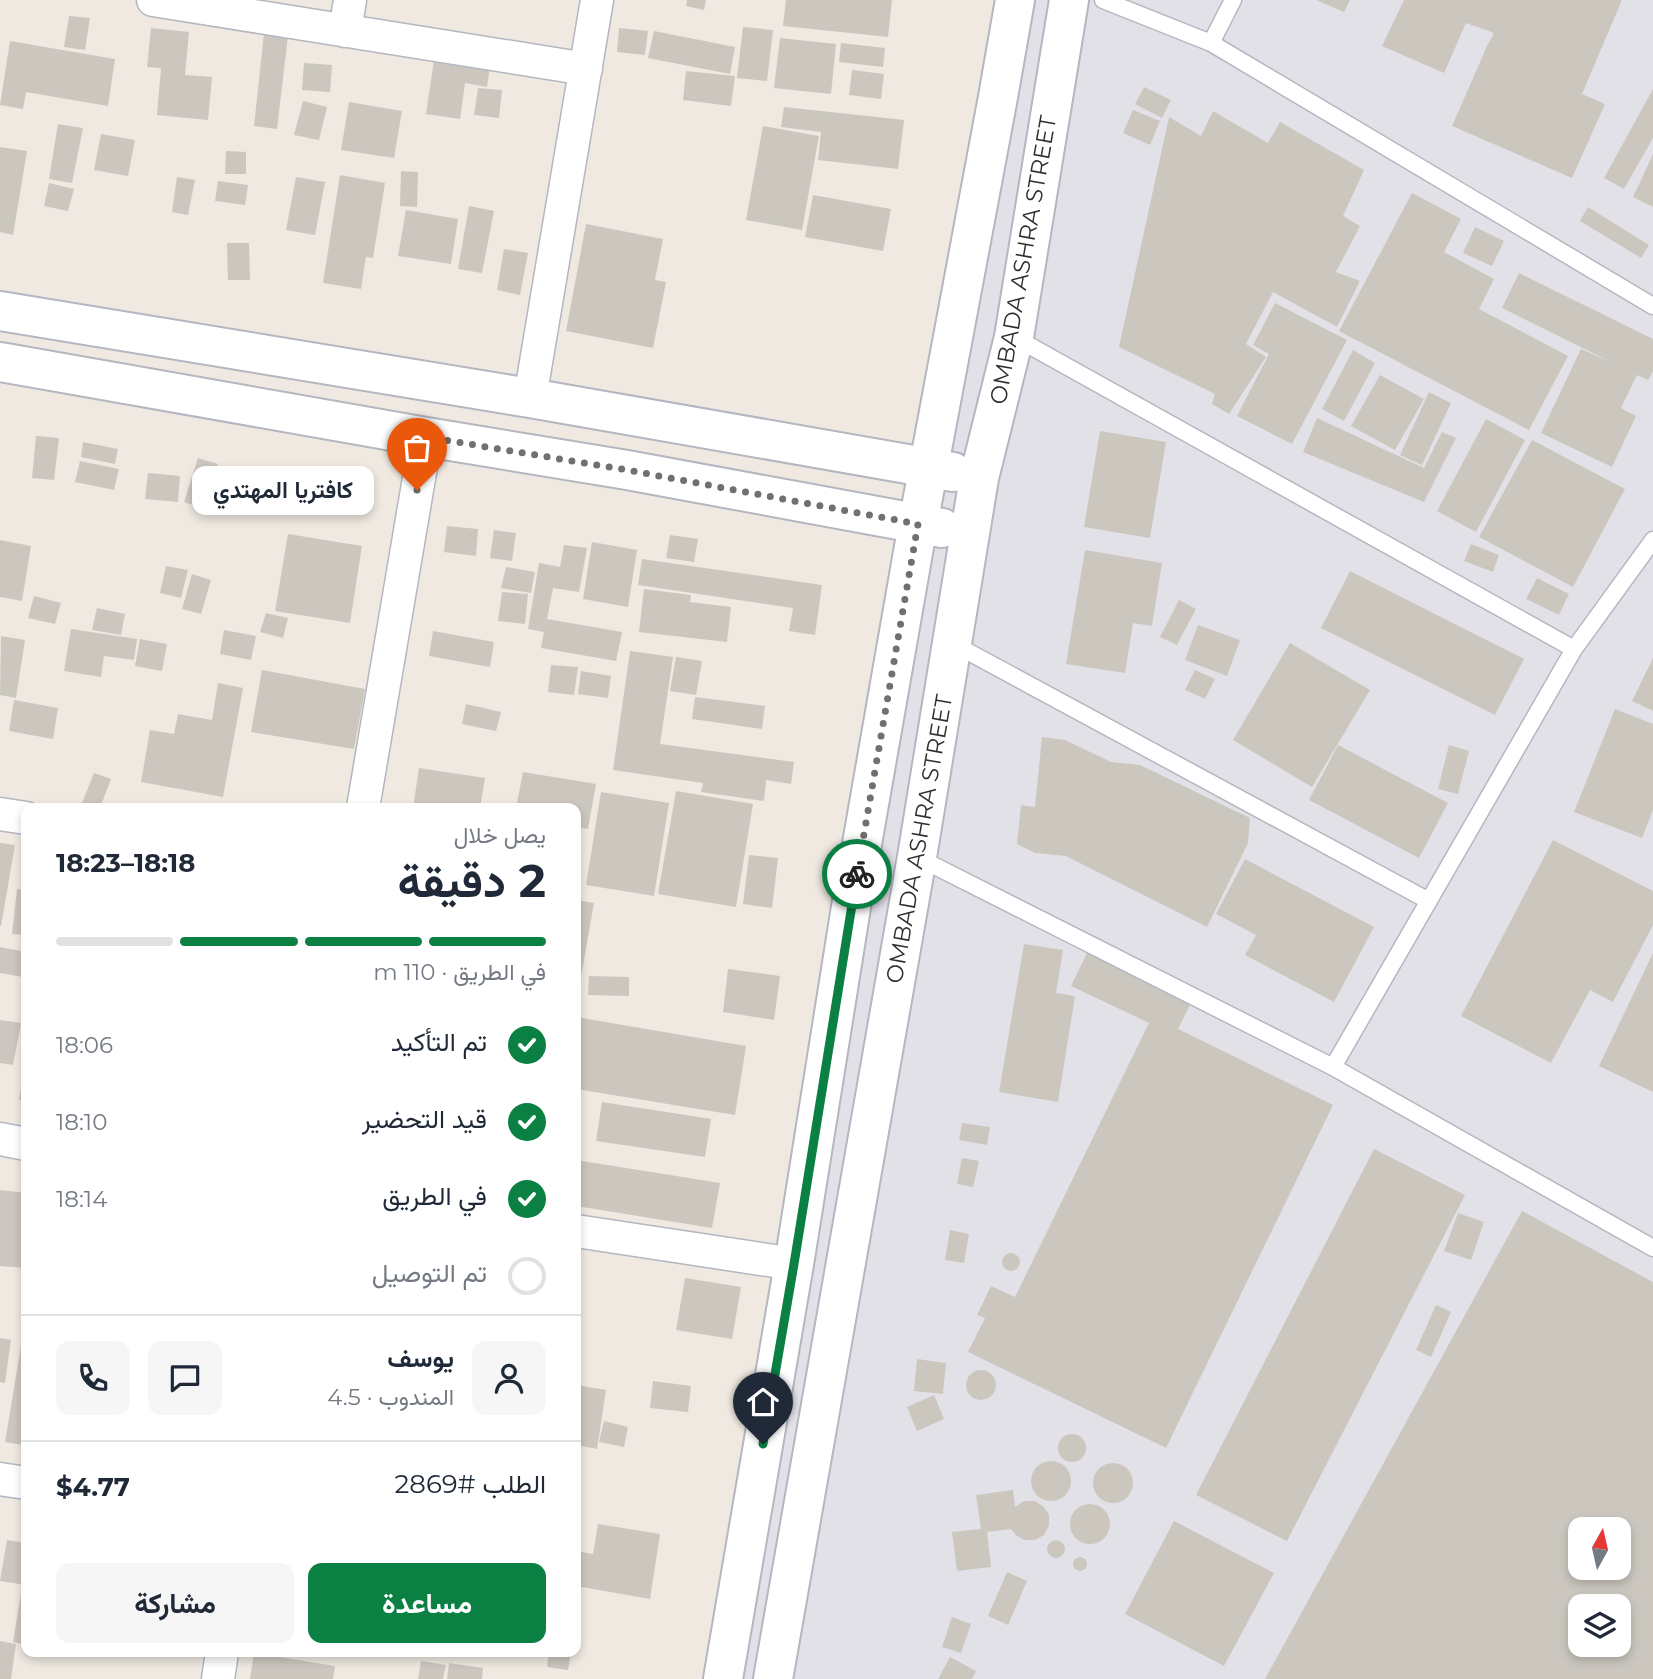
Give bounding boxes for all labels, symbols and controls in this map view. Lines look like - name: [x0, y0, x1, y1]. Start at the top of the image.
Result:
- street label: OMBADA ASHRA STREET: [984, 113, 1062, 406]
- pin: [387, 418, 447, 490]
- icon: bag: [398, 429, 436, 467]
- callout: كافتريا المهتدي: [193, 466, 375, 514]
- text: كافتريا المهتدي: [213, 476, 353, 504]
- street label: OMBADA ASHRA STREET: [880, 692, 958, 985]
- text: يصل خلال: [454, 821, 546, 849]
- courier: [822, 839, 892, 909]
- text: 18:18–18:23: [56, 847, 195, 879]
- text: 2 دقيقة: [397, 852, 546, 909]
- icon: bike: [838, 855, 876, 893]
- text: في الطريق · 110 m: [373, 958, 546, 986]
- text: تم التأكيد: [391, 1026, 487, 1058]
- icon: check: [508, 1026, 546, 1064]
- text: 18:06: [56, 1031, 113, 1059]
- text: قيد التحضير: [362, 1103, 487, 1135]
- icon: check: [508, 1103, 546, 1141]
- text: 18:10: [56, 1108, 107, 1136]
- text: في الطريق: [382, 1180, 487, 1212]
- icon: check: [508, 1180, 546, 1218]
- text: 18:14: [56, 1185, 107, 1213]
- text: تم التوصيل: [372, 1257, 487, 1289]
- button: phone: [56, 1341, 130, 1415]
- button: chat: [148, 1341, 222, 1415]
- button: person: [472, 1341, 546, 1415]
- text: يوسف: [387, 1342, 454, 1374]
- pin: [733, 1372, 793, 1444]
- text: المندوب · 4.5: [327, 1383, 454, 1411]
- icon: home: [744, 1383, 782, 1421]
- text: الطلب #2869: [395, 1468, 546, 1500]
- text: $4.77: [56, 1471, 130, 1503]
- north arrow: [1568, 1517, 1631, 1580]
- map controls: [1568, 1517, 1631, 1657]
- button: مشاركة: [56, 1563, 294, 1643]
- button: مساعدة: [308, 1563, 546, 1643]
- button: layers: [1568, 1594, 1631, 1657]

